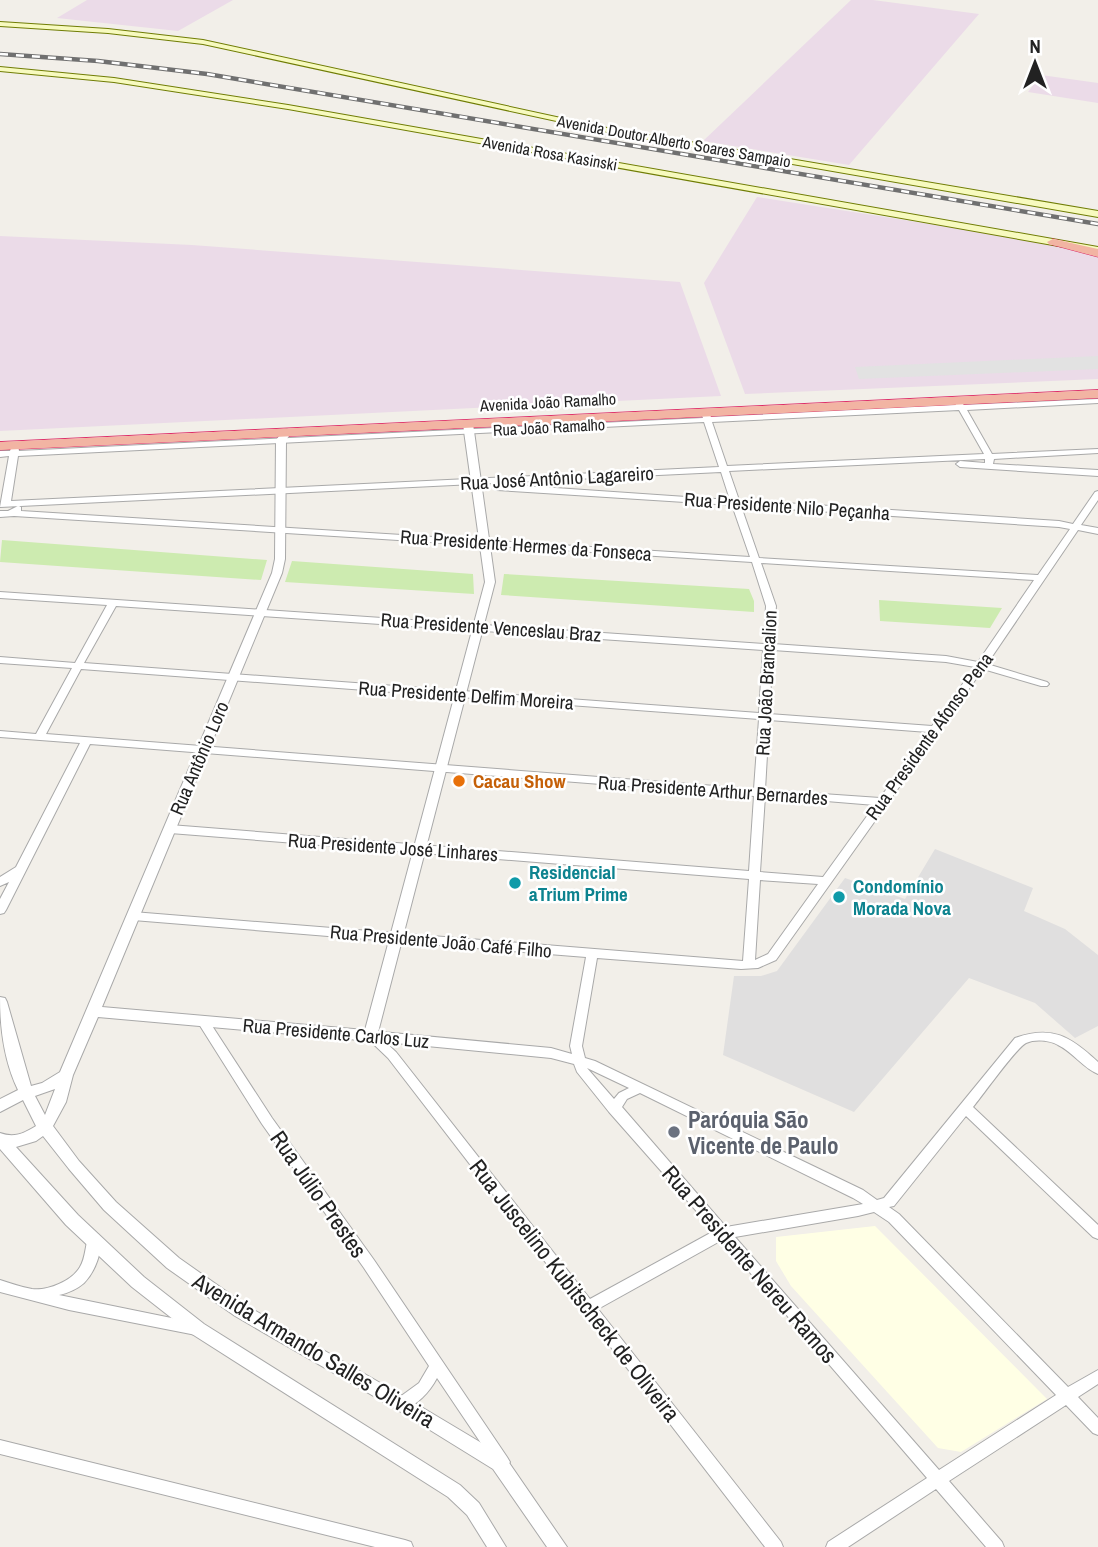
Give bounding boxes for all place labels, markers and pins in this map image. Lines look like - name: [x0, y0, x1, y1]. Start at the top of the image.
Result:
- place label: Cacau Show: [473, 768, 567, 794]
- marker: Cacau Show: [451, 773, 467, 789]
- place label: Residencial aTrium Prime: [529, 859, 628, 907]
- place label: Condomínio Morada Nova: [853, 873, 951, 921]
- marker: Residencial aTrium Prime: [507, 875, 523, 891]
- marker: Condomínio Morada Nova: [831, 889, 847, 905]
- place label: Paróquia São Vicente de Paulo: [688, 1104, 839, 1161]
- marker: Paróquia São Vicente de Paulo: [666, 1124, 682, 1140]

